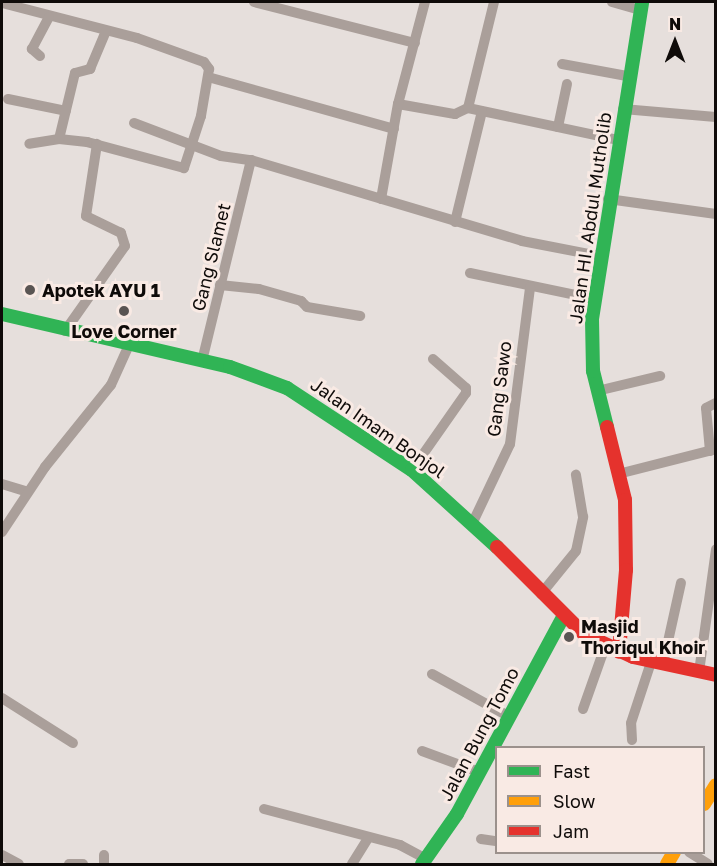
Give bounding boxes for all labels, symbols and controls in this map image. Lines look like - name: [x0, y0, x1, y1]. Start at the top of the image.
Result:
- north arrow: [645, 12, 705, 72]
- text: N: [669, 14, 681, 34]
- street label: Jalan HI. Abdul Mutholib: [564, 111, 616, 325]
- street label: Gang Slamet: [187, 201, 235, 313]
- place label: Apotek AYU 1: [42, 279, 160, 301]
- marker: Apotek AYU 1: [23, 283, 37, 297]
- marker: Love Corner: [117, 304, 131, 318]
- place label: Love Corner: [71, 320, 177, 342]
- street label: Gang Sawo: [482, 340, 516, 438]
- street label: Jalan Imam Bonjol: [307, 374, 449, 482]
- place label: Masjid Thoriqul Khoir: [581, 616, 705, 658]
- marker: Masjid Thoriqul Khoir: [562, 630, 576, 644]
- street label: Jalan Bung Tomo: [435, 663, 523, 805]
- legend: [495, 746, 705, 854]
- text: Fast: [553, 760, 590, 782]
- text: Slow: [553, 790, 595, 812]
- text: Jam: [553, 820, 589, 842]

